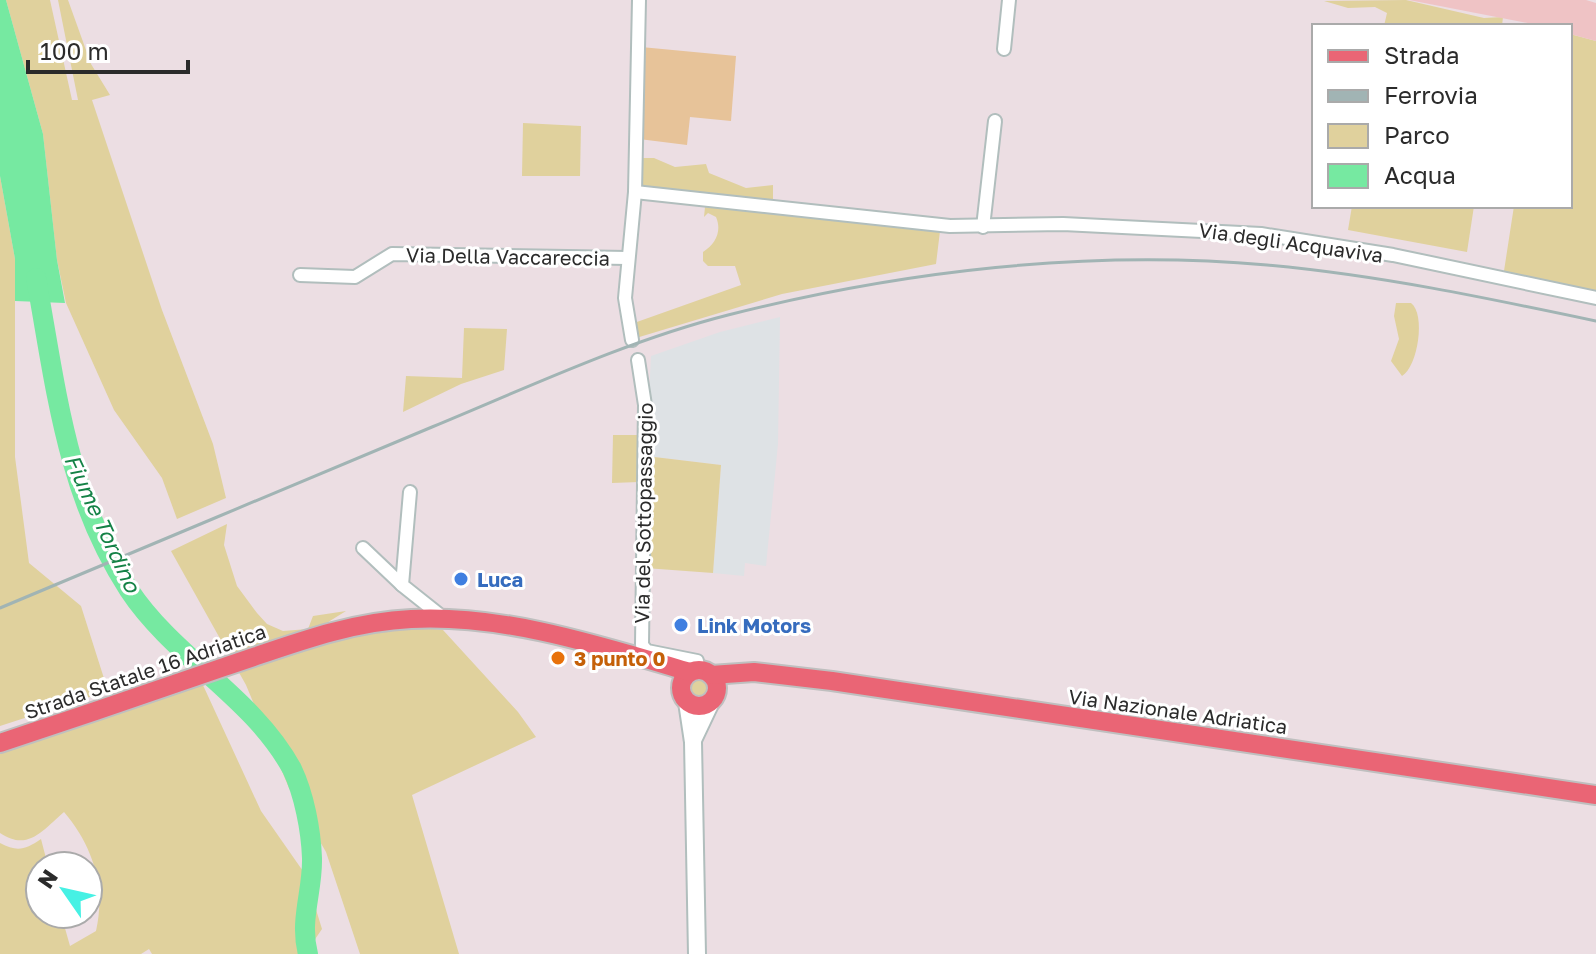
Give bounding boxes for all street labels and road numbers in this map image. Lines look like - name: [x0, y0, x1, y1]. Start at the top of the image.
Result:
- street label: Via degli Acquaviva: [1197, 217, 1385, 267]
- street label: Via Della Vaccareccia: [406, 242, 610, 270]
- street label: Via del Sottopassaggio: [629, 402, 657, 624]
- street label: Strada Statale 16 Adriatica: [21, 618, 269, 724]
- street label: Via Nazionale Adriatica: [1067, 684, 1289, 738]

